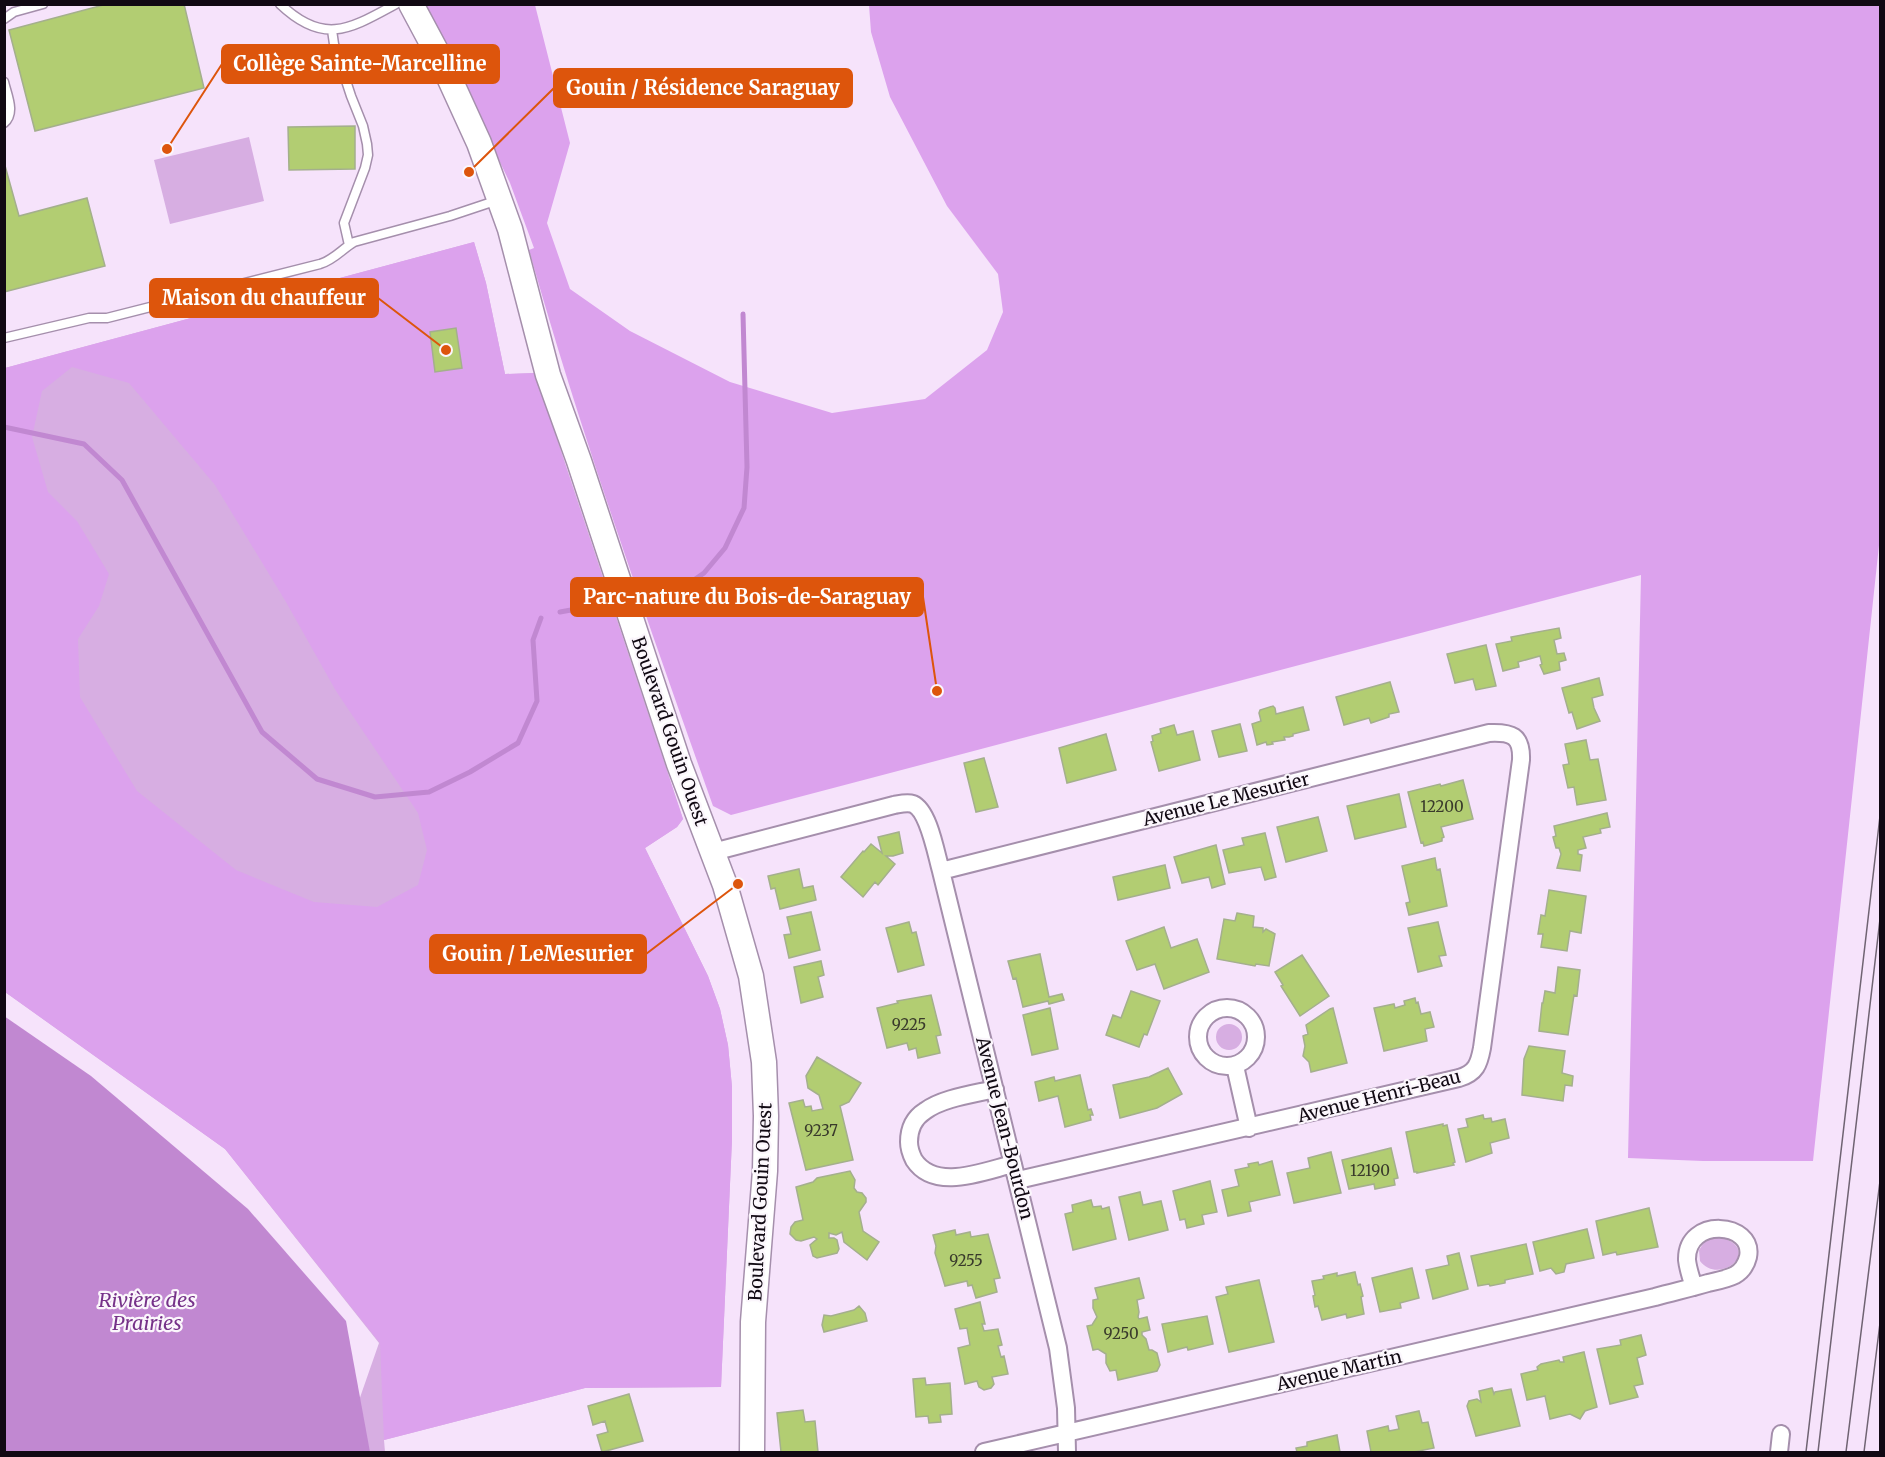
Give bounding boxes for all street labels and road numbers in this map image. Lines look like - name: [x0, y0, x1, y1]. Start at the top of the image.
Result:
- street label: Boulevard Gouin Ouest: [627, 633, 713, 829]
- street label: Avenue Le Mesurier: [1139, 767, 1312, 831]
- street label: Avenue Jean-Bourdon: [971, 1033, 1039, 1222]
- street label: Avenue Henri-Beau: [1294, 1065, 1463, 1128]
- street label: Boulevard Gouin Ouest: [743, 1102, 777, 1302]
- street label: Avenue Martin: [1273, 1344, 1404, 1396]

